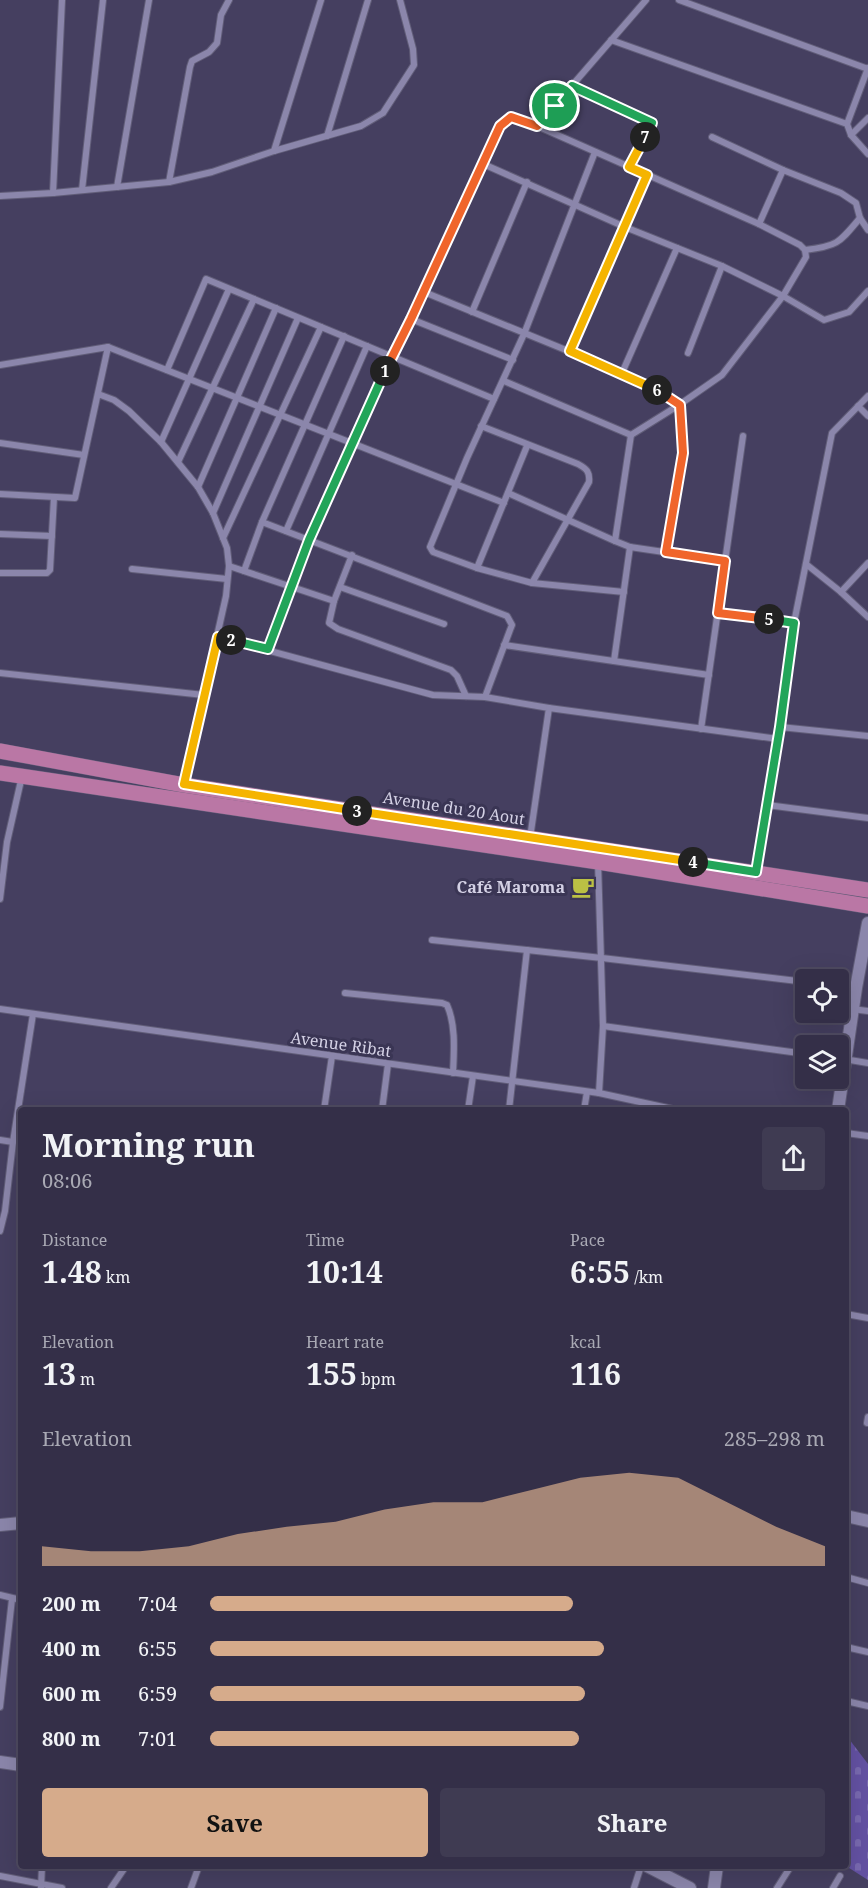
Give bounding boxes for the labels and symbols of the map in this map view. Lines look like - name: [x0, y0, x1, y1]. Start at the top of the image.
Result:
- pin: [529, 80, 580, 131]
- pin: 7: [630, 122, 660, 152]
- pin: 1: [370, 356, 400, 386]
- pin: 6: [642, 375, 672, 405]
- pin: 5: [754, 604, 784, 634]
- pin: 2: [216, 625, 246, 655]
- street label: Avenue du 20 Aout: [381, 786, 527, 830]
- pin: 3: [342, 796, 372, 826]
- pin: 4: [678, 847, 708, 877]
- cafe icon: Café Maroma: [570, 874, 596, 900]
- place label: Café Maroma: [456, 876, 565, 898]
- street label: Avenue Ribat: [289, 1026, 393, 1062]

